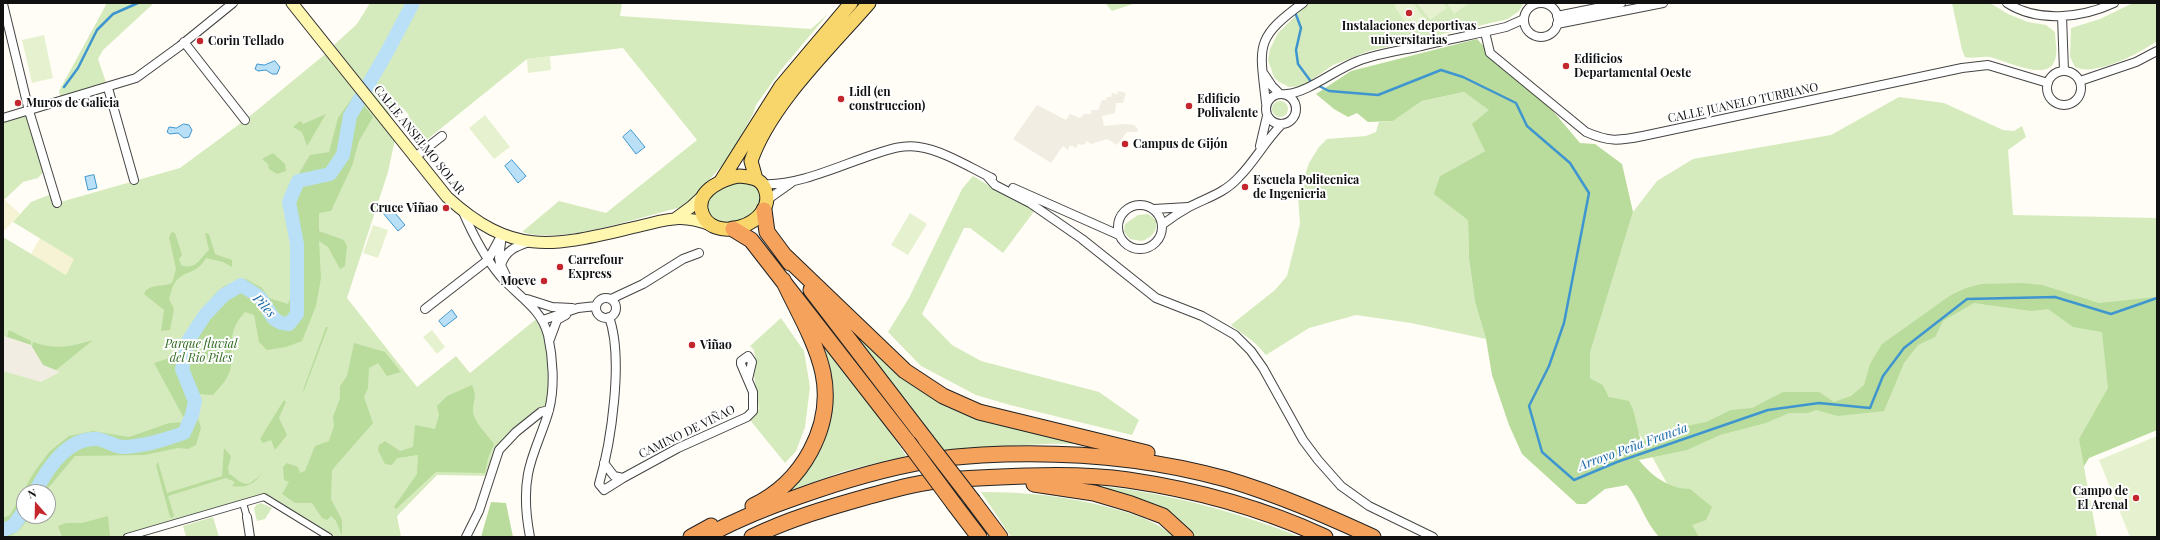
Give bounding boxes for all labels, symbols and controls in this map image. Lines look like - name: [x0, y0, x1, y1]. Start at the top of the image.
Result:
- marker: Instalaciones deportivas universitarias: [1404, 8, 1414, 18]
- place label: Instalaciones deportivas universitarias: [1342, 19, 1476, 47]
- place label: Corin Tellado: [208, 34, 284, 48]
- marker: Corin Tellado: [195, 36, 205, 46]
- place label: Edificios Departamental Oeste: [1574, 52, 1691, 80]
- marker: Edificios Departamental Oeste: [1561, 61, 1571, 71]
- street label: CALLE JUANELO TURRIANO: [1666, 80, 1820, 126]
- street label: CALLE ANSELMO SOLAR: [371, 83, 467, 197]
- place label: Lidl (en construccion): [849, 85, 925, 113]
- place label: Edificio Polivalente: [1197, 92, 1258, 120]
- marker: Lidl (en construccion): [836, 94, 846, 104]
- place label: Muros de Galicia: [26, 96, 119, 110]
- marker: Muros de Galicia: [13, 98, 23, 108]
- marker: Edificio Polivalente: [1184, 101, 1194, 111]
- place label: Campus de Gijón: [1133, 137, 1228, 151]
- marker: Campus de Gijón: [1120, 139, 1130, 149]
- place label: Escuela Politecnica de Ingenieria: [1253, 173, 1359, 201]
- marker: Escuela Politecnica de Ingenieria: [1240, 182, 1250, 192]
- place label: Cruce Viñao: [370, 201, 438, 215]
- marker: Cruce Viñao: [441, 203, 451, 213]
- place label: Carrefour Express: [568, 253, 623, 281]
- marker: Carrefour Express: [555, 262, 565, 272]
- place label: Moeve: [500, 274, 536, 288]
- marker: Moeve: [539, 276, 549, 286]
- water label: Piles: [249, 291, 279, 321]
- park label: Parque fluvial del Rio Piles: [165, 337, 237, 365]
- place label: Viñao: [700, 338, 732, 352]
- marker: Viñao: [687, 340, 697, 350]
- street label: CAMINO DE VIÑAO: [636, 402, 738, 462]
- water label: Arroyo Peña Francia: [1576, 420, 1690, 474]
- north arrow: [16, 484, 56, 524]
- place label: Campo de El Arenal: [2072, 484, 2128, 512]
- text: N: [26, 485, 38, 502]
- marker: Campo de El Arenal: [2131, 493, 2141, 503]

